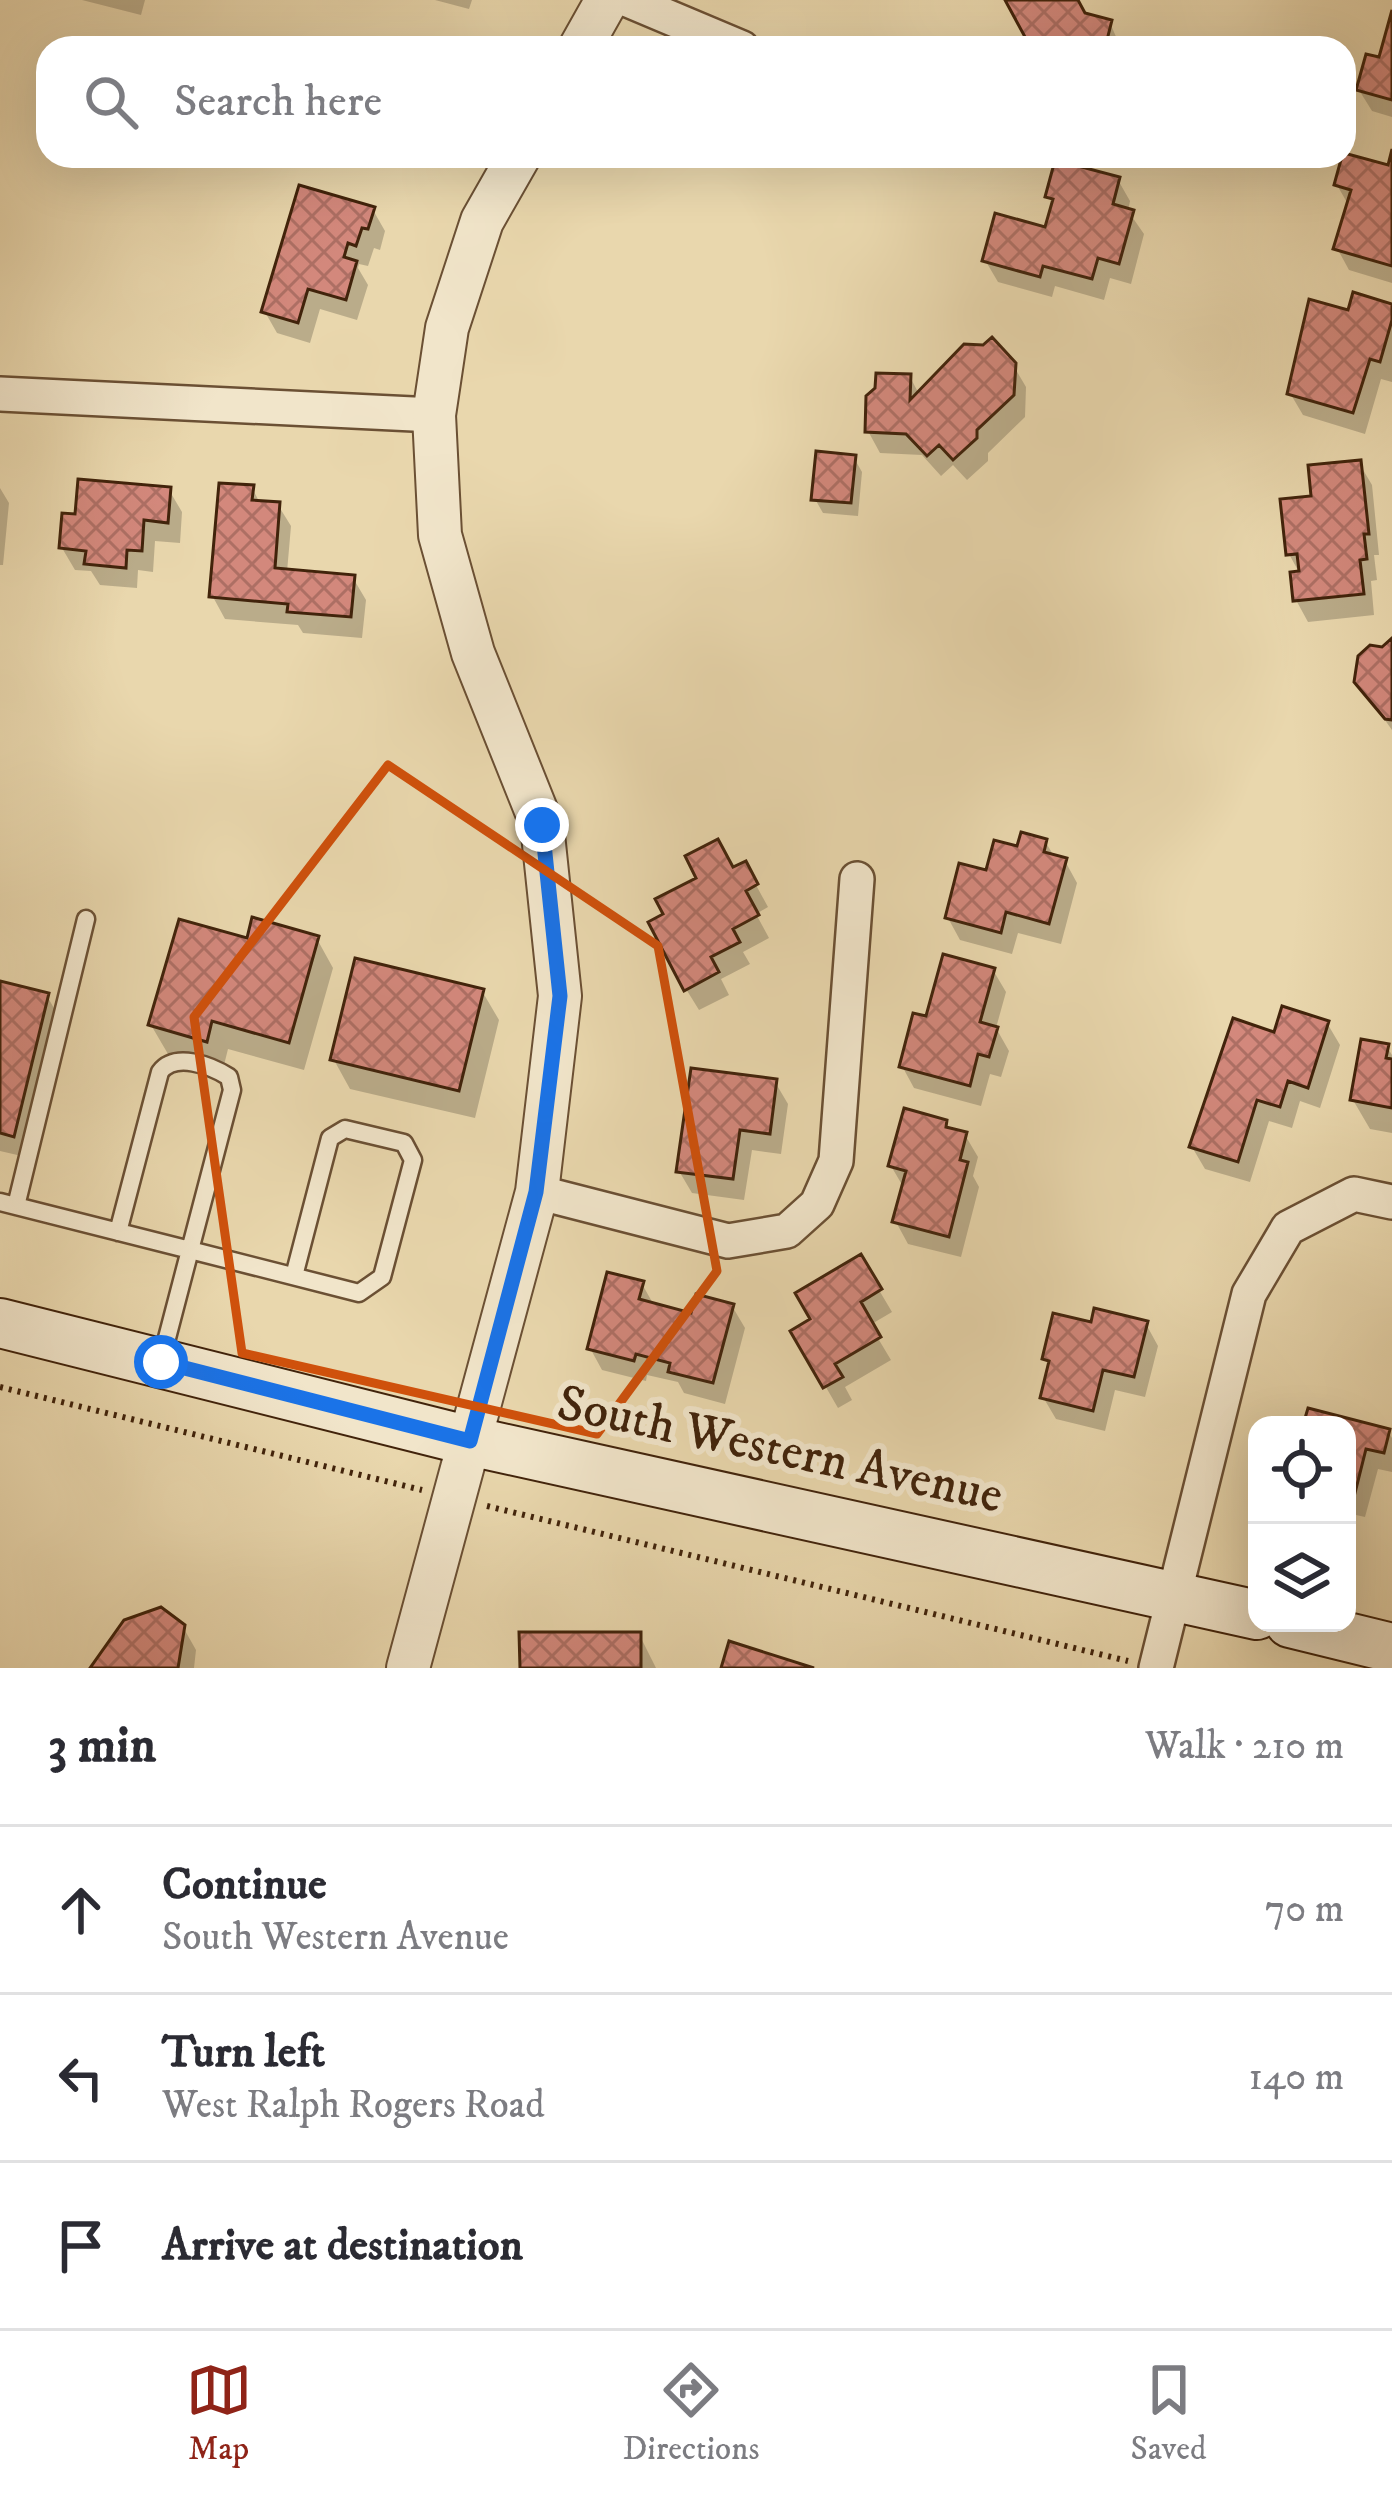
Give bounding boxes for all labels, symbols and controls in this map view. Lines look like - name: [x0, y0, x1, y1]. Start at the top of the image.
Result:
- search box: [36, 36, 1356, 168]
- icon: search: [78, 69, 144, 135]
- text: Search here: [174, 74, 382, 130]
- route end: [515, 798, 569, 852]
- route start: [134, 1335, 188, 1389]
- street label: South Western Avenue: [551, 1372, 1009, 1528]
- map controls: [1248, 1416, 1356, 1632]
- button: locate: [1248, 1416, 1356, 1524]
- button: layers: [1248, 1524, 1356, 1632]
- text: 3 min: [48, 1714, 156, 1778]
- text: Walk · 210 m: [1145, 1722, 1344, 1771]
- text: Continue: [162, 1857, 327, 1913]
- icon: ahead: [48, 1877, 114, 1943]
- text: 70 m: [1265, 1885, 1344, 1934]
- text: South Western Avenue: [162, 1913, 509, 1962]
- text: Turn left: [162, 2025, 325, 2081]
- icon: left: [48, 2045, 114, 2111]
- text: 140 m: [1249, 2053, 1344, 2102]
- text: West Ralph Rogers Road: [162, 2081, 545, 2130]
- icon: arrive: [48, 2213, 114, 2279]
- text: Arrive at destination: [162, 2218, 523, 2274]
- tab: Map: [186, 2357, 252, 2470]
- tab: Directions: [623, 2357, 759, 2470]
- tab: Saved: [1131, 2357, 1206, 2470]

